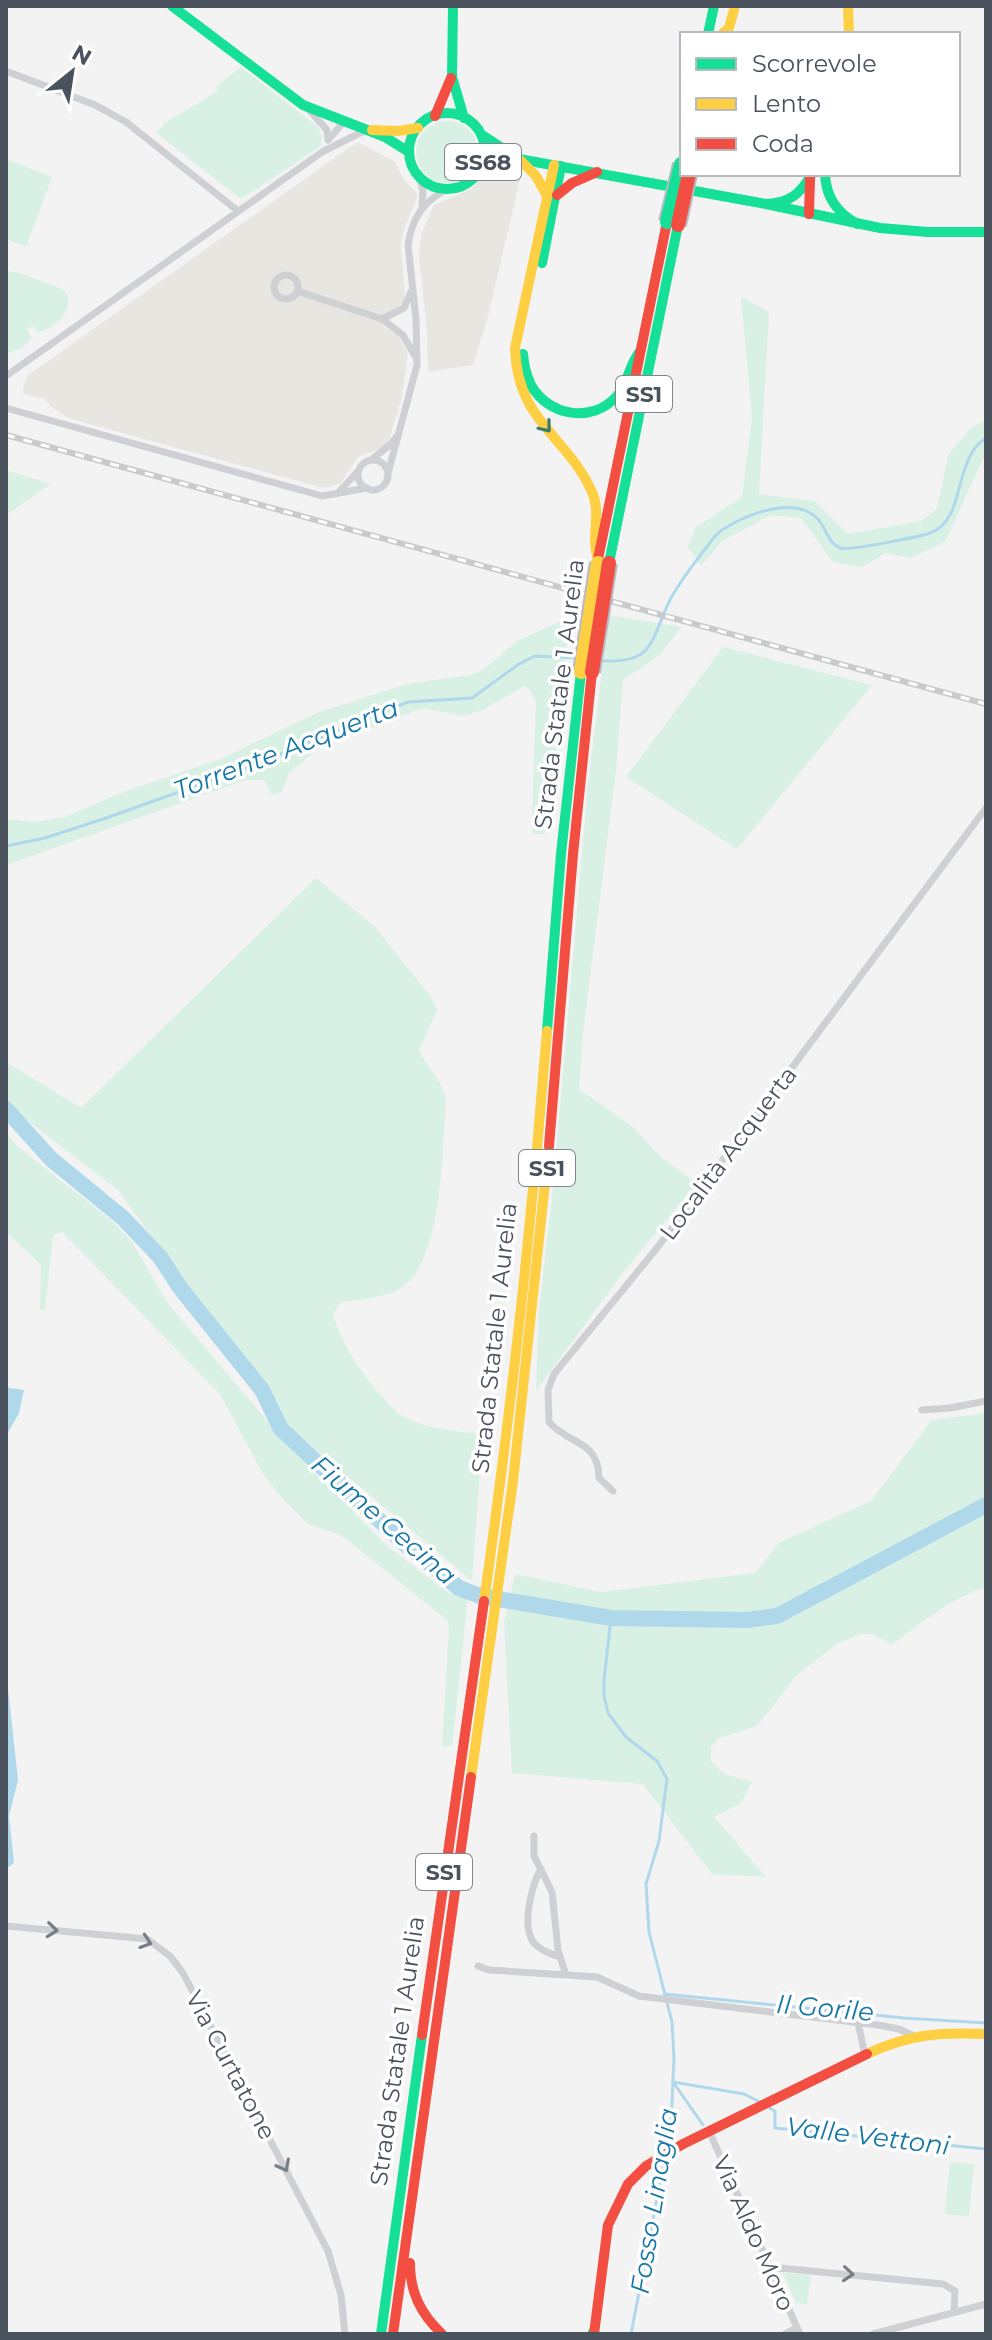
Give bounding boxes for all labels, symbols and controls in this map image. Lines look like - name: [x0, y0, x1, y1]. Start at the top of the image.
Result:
- north arrow: [32, 32, 112, 112]
- legend: [680, 32, 960, 176]
- text: N: [67, 39, 96, 71]
- text: Scorrevole: [752, 49, 877, 78]
- text: Lento: [752, 89, 821, 118]
- text: Coda: [752, 129, 814, 158]
- road number: SS68: [445, 144, 521, 180]
- road number: SS1: [616, 376, 672, 412]
- one-way arrow: [536, 418, 551, 432]
- street label: Strada Statale 1 Aurelia: [528, 557, 590, 831]
- water label: Torrente Acquerta: [169, 691, 403, 807]
- street label: Località Acquerta: [653, 1061, 803, 1245]
- road number: SS1: [519, 1150, 575, 1186]
- street label: Strada Statale 1 Aurelia: [465, 1201, 523, 1475]
- water label: Fiume Cecina: [305, 1448, 463, 1592]
- road number: SS1: [416, 1854, 472, 1890]
- street label: Strada Statale 1 Aurelia: [364, 1914, 430, 2188]
- one-way arrow: [46, 1922, 59, 1939]
- one-way arrow: [139, 1933, 152, 1949]
- street label: Via Curtatone: [180, 1986, 282, 2144]
- water label: Il Gorile: [775, 1988, 875, 2028]
- water label: Fosso Linaglia: [624, 2106, 684, 2296]
- water label: Valle Vettoni: [784, 2110, 953, 2162]
- street label: Via Aldo Moro: [707, 2151, 801, 2315]
- one-way arrow: [275, 2158, 290, 2172]
- one-way arrow: [842, 2266, 855, 2283]

